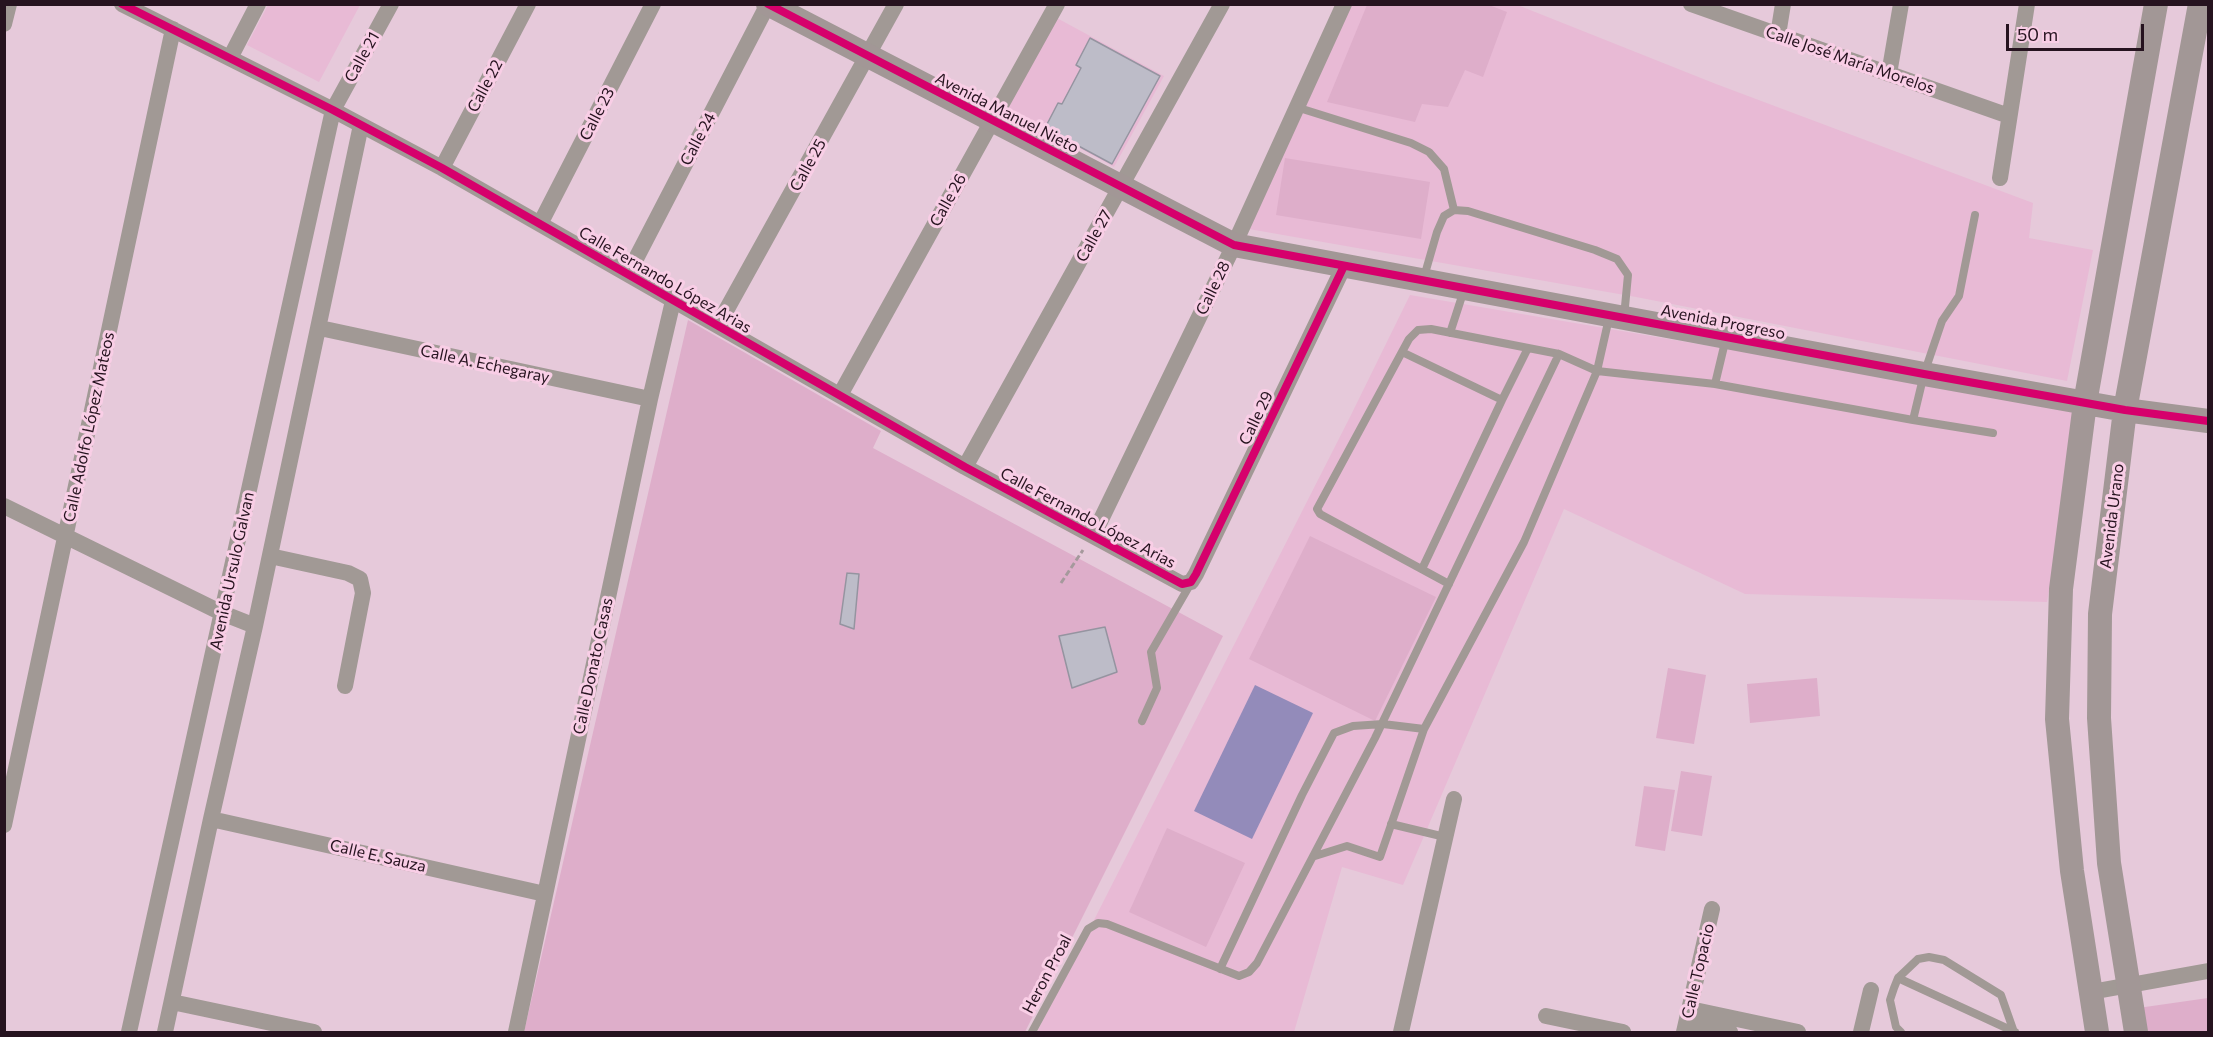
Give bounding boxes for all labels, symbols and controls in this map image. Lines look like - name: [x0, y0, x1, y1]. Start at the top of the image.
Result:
- scale bar: [2009, 12, 2147, 50]
- street label: Calle José María Morelos: [1763, 22, 1937, 98]
- text: 50 m: [2017, 23, 2058, 45]
- street label: Calle 21: [340, 28, 384, 86]
- street label: Calle 22: [463, 56, 507, 116]
- street label: Avenida Manuel Nieto: [932, 68, 1082, 158]
- street label: Calle 23: [576, 84, 618, 144]
- street label: Calle 24: [676, 109, 720, 169]
- street label: Calle 25: [786, 135, 830, 195]
- street label: Calle 26: [926, 170, 970, 230]
- street label: Calle 27: [1072, 207, 1116, 265]
- street label: Calle Fernando López Arias: [575, 223, 755, 337]
- street label: Calle 28: [1192, 258, 1234, 318]
- street label: Avenida Progreso: [1659, 301, 1787, 343]
- street label: Calle Adolfo López Mateos: [59, 330, 119, 524]
- street label: Calle A. Echegaray: [419, 341, 551, 387]
- street label: Calle 29: [1235, 388, 1277, 448]
- street label: Avenida Urano: [2096, 462, 2128, 570]
- street label: Calle Fernando López Arias: [997, 464, 1179, 572]
- street label: Avenida Ursulo Galvan: [206, 490, 258, 652]
- street label: Calle Donato Casas: [569, 596, 617, 736]
- street label: Calle E. Sauza: [328, 836, 428, 876]
- street label: Calle Topacio: [1678, 922, 1718, 1020]
- street label: Heron Proal: [1018, 931, 1076, 1017]

